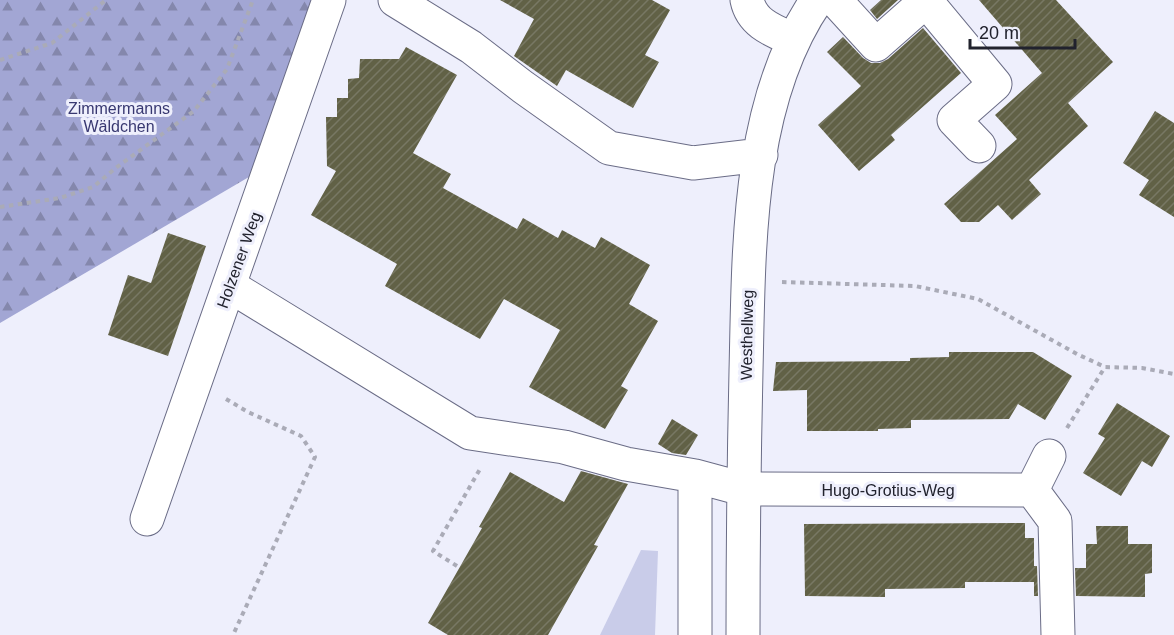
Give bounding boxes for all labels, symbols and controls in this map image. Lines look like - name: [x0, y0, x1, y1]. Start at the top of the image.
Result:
- scale bar: [970, 12, 1075, 50]
- text: 20 m: [979, 23, 1019, 43]
- park label: Zimmermanns Wäldchen: [68, 100, 170, 135]
- street label: Holzener Weg: [214, 210, 264, 310]
- street label: Westhellweg: [738, 290, 756, 380]
- street label: Hugo-Grotius-Weg: [821, 482, 955, 499]

